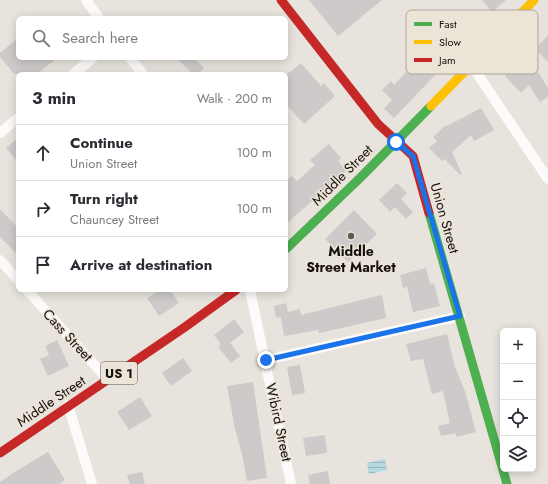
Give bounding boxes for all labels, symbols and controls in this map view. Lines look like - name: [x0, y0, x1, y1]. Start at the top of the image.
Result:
- legend: [406, 10, 538, 74]
- search box: [16, 16, 288, 60]
- text: Fast: [439, 16, 457, 32]
- icon: search: [30, 27, 52, 49]
- text: Search here: [62, 27, 138, 49]
- text: Slow: [439, 34, 461, 50]
- text: Jam: [437, 52, 456, 68]
- text: 3 min: [32, 86, 76, 110]
- text: Walk · 200 m: [197, 89, 272, 108]
- text: Continue: [70, 132, 133, 154]
- route start: [387, 133, 405, 151]
- street label: Middle Street: [307, 140, 377, 210]
- icon: ahead: [32, 142, 54, 164]
- text: 100 m: [237, 143, 272, 162]
- text: Union Street: [70, 154, 137, 173]
- street label: Union Street: [425, 180, 465, 256]
- text: Turn right: [70, 188, 138, 210]
- icon: right: [32, 198, 54, 220]
- text: 100 m: [237, 199, 272, 218]
- text: Chauncey Street: [70, 210, 159, 229]
- marker: Middle Street Market: [346, 231, 356, 241]
- place label: Middle Street Market: [306, 241, 396, 277]
- icon: arrive: [32, 254, 54, 276]
- text: Arrive at destination: [70, 254, 212, 276]
- street label: Cass Street: [38, 304, 98, 366]
- map controls: [500, 328, 536, 472]
- button: +: [500, 328, 536, 364]
- route end: [257, 351, 275, 369]
- road number: US 1: [101, 362, 137, 384]
- button: −: [500, 364, 536, 400]
- street label: Middle Street: [13, 370, 90, 431]
- street label: Wibird Street: [261, 381, 297, 464]
- button: locate: [500, 400, 536, 436]
- button: layers: [500, 436, 536, 472]

